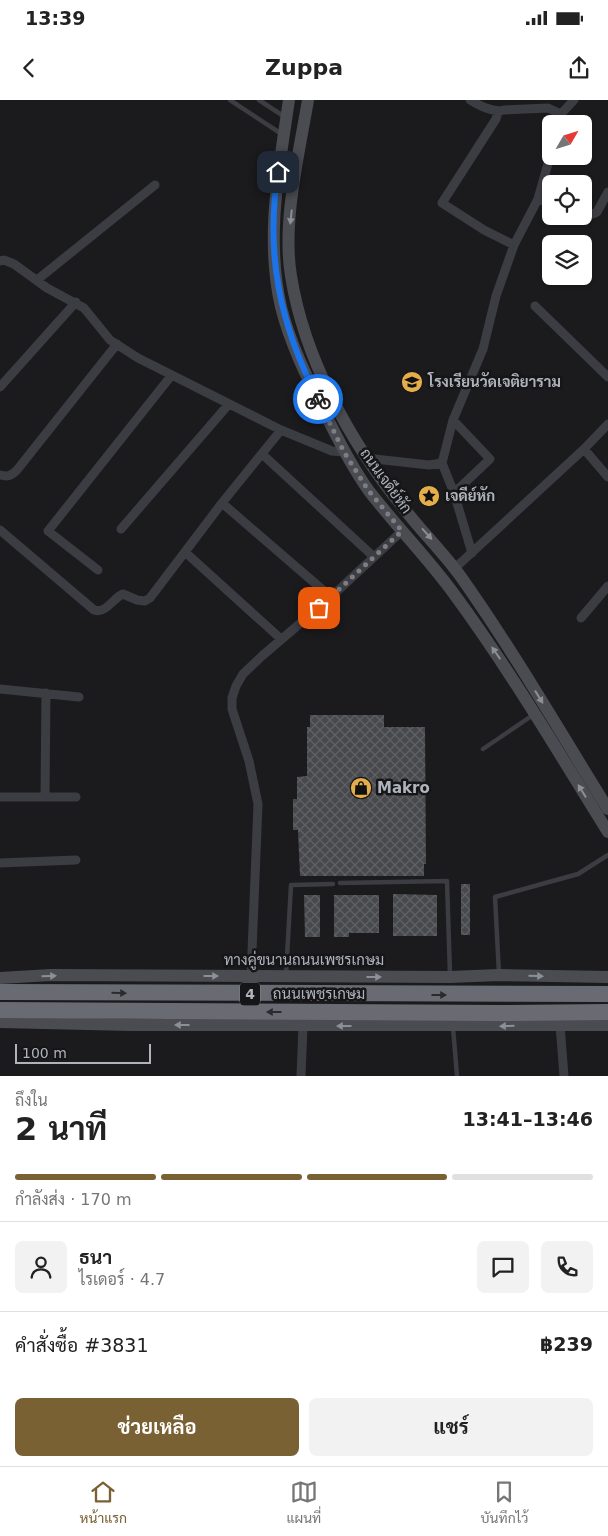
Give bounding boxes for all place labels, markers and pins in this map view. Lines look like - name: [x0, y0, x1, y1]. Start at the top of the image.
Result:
- pin: [257, 151, 299, 193]
- school or university icon: โรงเรียนวัดเจติยาราม: [400, 370, 424, 394]
- place label: โรงเรียนวัดเจติยาราม: [427, 371, 561, 391]
- place icon: เจดีย์หัก: [417, 484, 441, 508]
- place label: เจดีย์หัก: [445, 486, 495, 505]
- pin: [298, 587, 340, 629]
- shop icon: Makro: [349, 776, 373, 800]
- place label: Makro: [377, 779, 430, 797]

